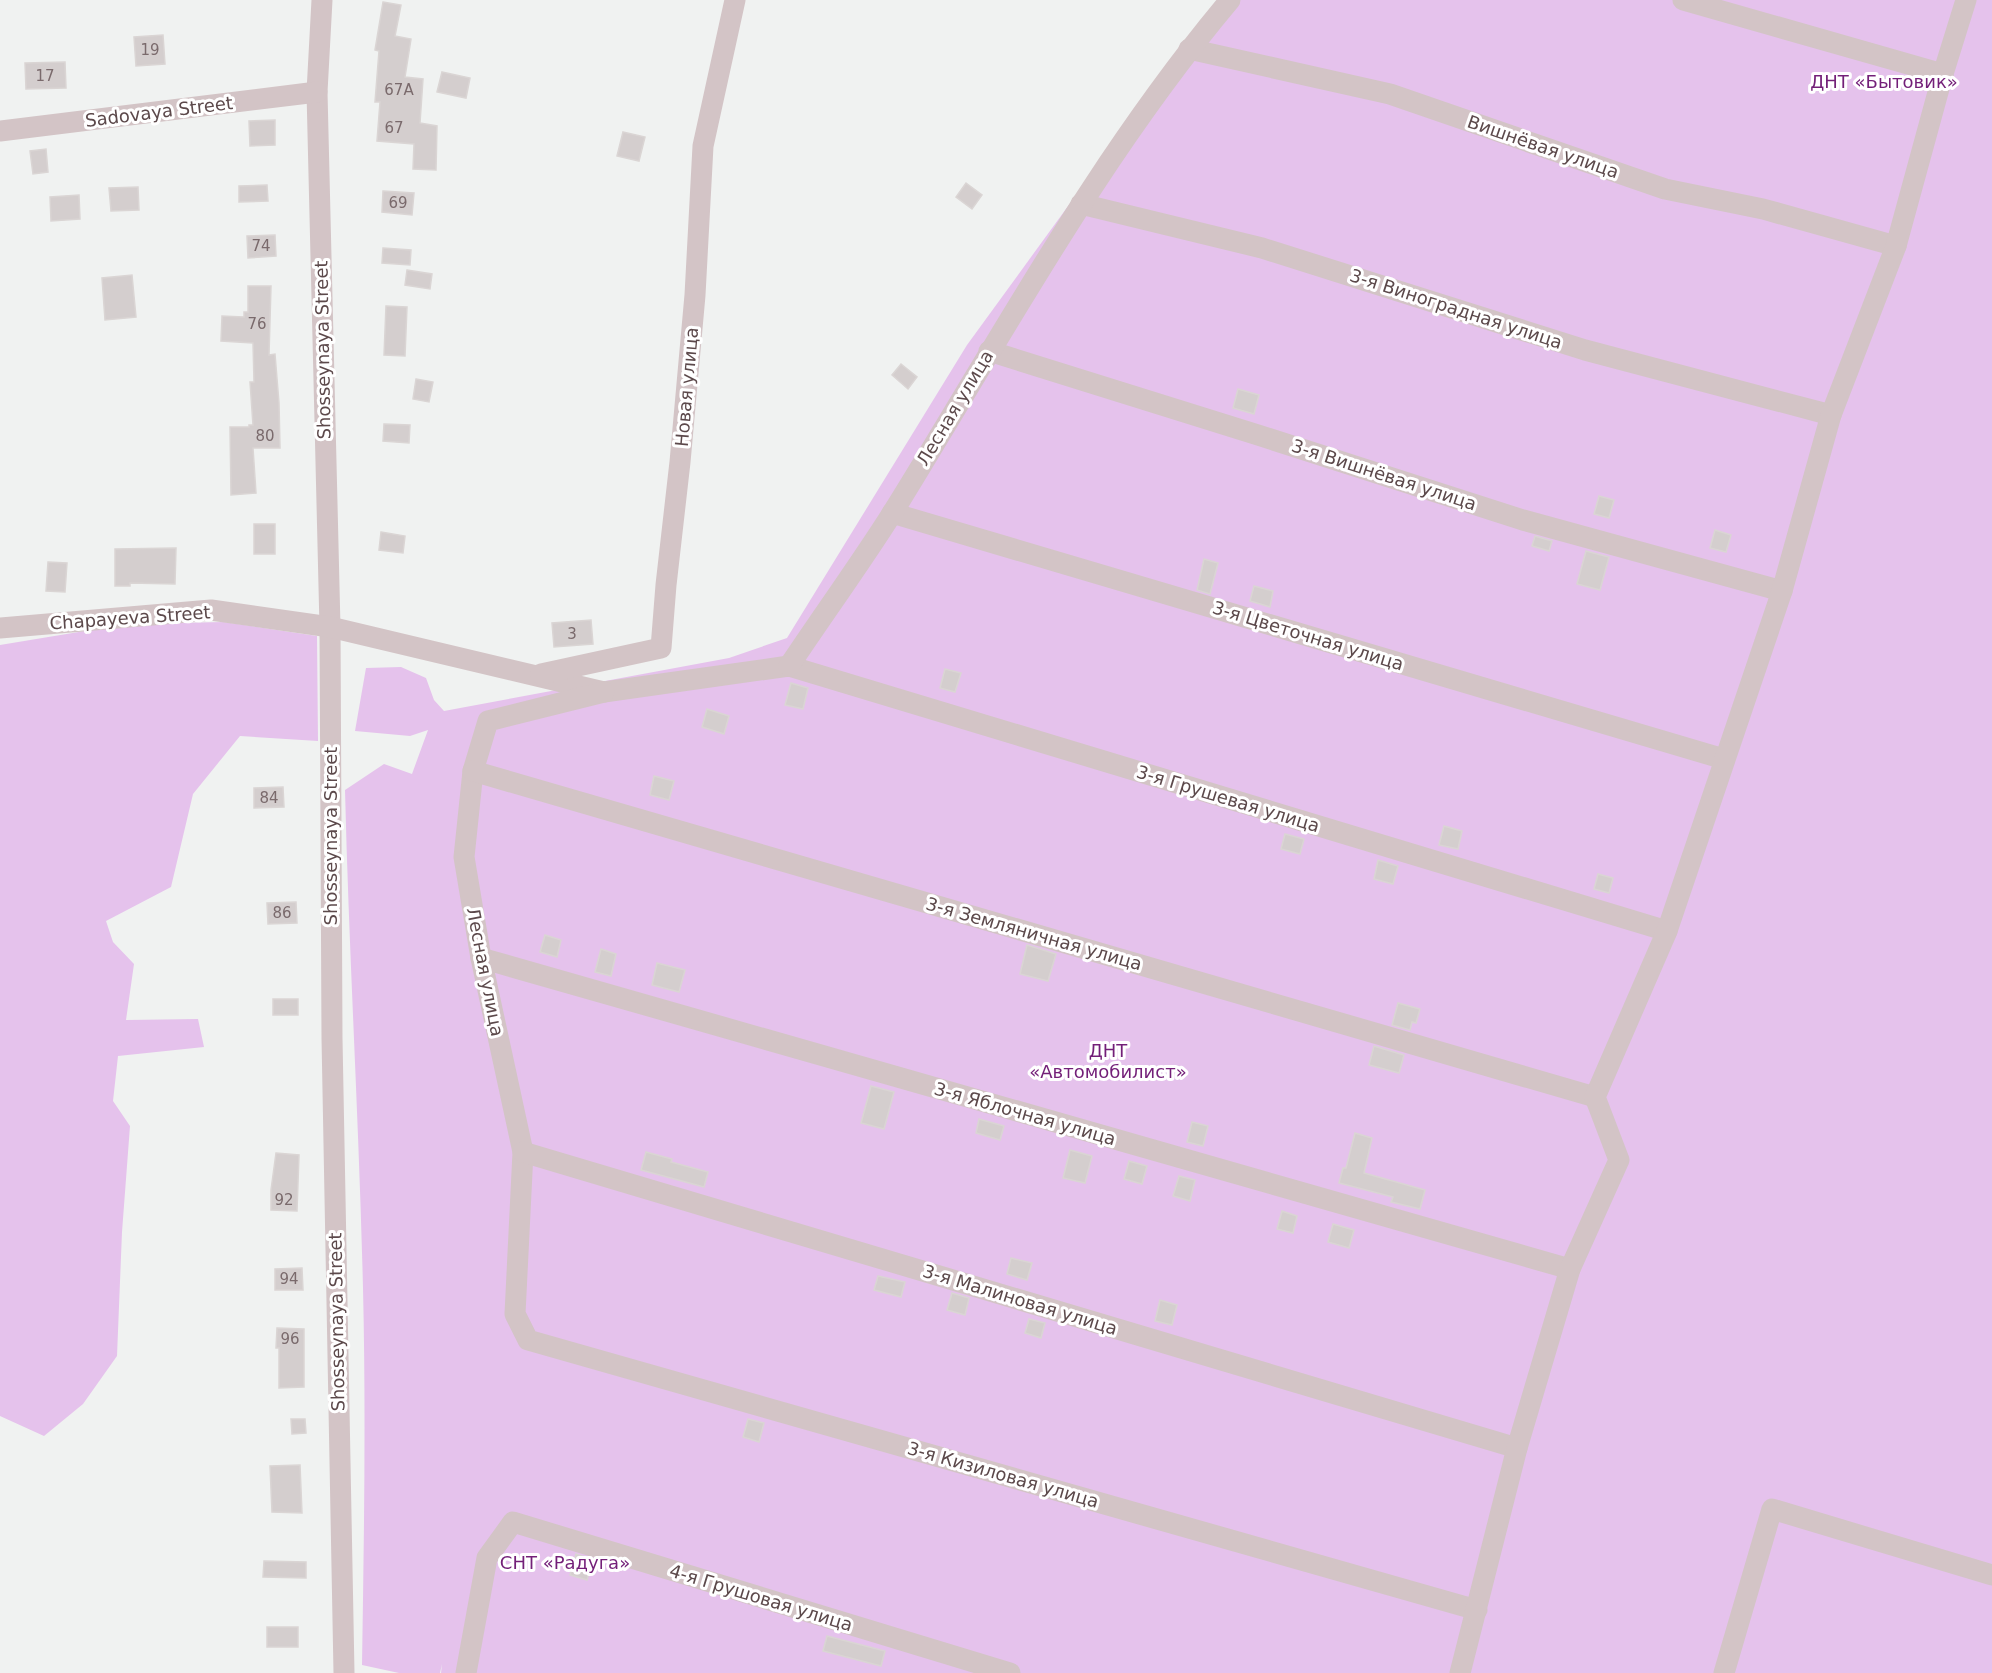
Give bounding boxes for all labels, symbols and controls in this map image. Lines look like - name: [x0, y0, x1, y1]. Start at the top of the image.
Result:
- house number: 19: [140, 41, 160, 59]
- house number: 17: [35, 67, 55, 85]
- park label: ДНТ «Бытовик»: [1810, 71, 1958, 92]
- house number: 67А: [384, 81, 414, 99]
- street label: Sadovaya Street: [84, 92, 234, 131]
- street label: Вишнёвая улица: [1465, 111, 1622, 182]
- house number: 67: [384, 119, 404, 137]
- house number: 69: [388, 194, 408, 212]
- house number: 74: [251, 237, 271, 255]
- street label: Shosseynaya Street: [310, 260, 335, 440]
- street label: 3-я Виноградная улица: [1347, 264, 1565, 353]
- house number: 76: [247, 315, 267, 333]
- street label: Новая улица: [671, 326, 702, 448]
- street label: Лесная улица: [912, 346, 997, 469]
- house number: 80: [255, 427, 275, 445]
- street label: 3-я Вишнёвая улица: [1289, 435, 1479, 514]
- street label: 3-я Цветочная улица: [1210, 596, 1406, 675]
- street label: Chapayeva Street: [49, 601, 211, 634]
- house number: 3: [567, 625, 577, 643]
- street label: Shosseynaya Street: [320, 747, 341, 925]
- street label: 3-я Грушевая улица: [1134, 761, 1322, 836]
- house number: 84: [259, 789, 279, 807]
- street label: 3-я Земляничная улица: [924, 893, 1145, 974]
- house number: 86: [272, 904, 292, 922]
- street label: Лесная улица: [463, 906, 508, 1038]
- park label: ДНТ «Автомобилист»: [1029, 1040, 1187, 1082]
- street label: 3-я Яблочная улица: [932, 1078, 1118, 1149]
- house number: 92: [274, 1191, 294, 1209]
- street label: Shosseynaya Street: [324, 1232, 349, 1412]
- street label: 3-я Малиновая улица: [920, 1260, 1120, 1339]
- house number: 94: [279, 1270, 299, 1288]
- house number: 96: [280, 1330, 300, 1348]
- street label: 3-я Кизиловая улица: [905, 1437, 1101, 1512]
- park label: СНТ «Радуга»: [500, 1552, 630, 1573]
- street label: 4-я Грушовая улица: [667, 1560, 855, 1635]

